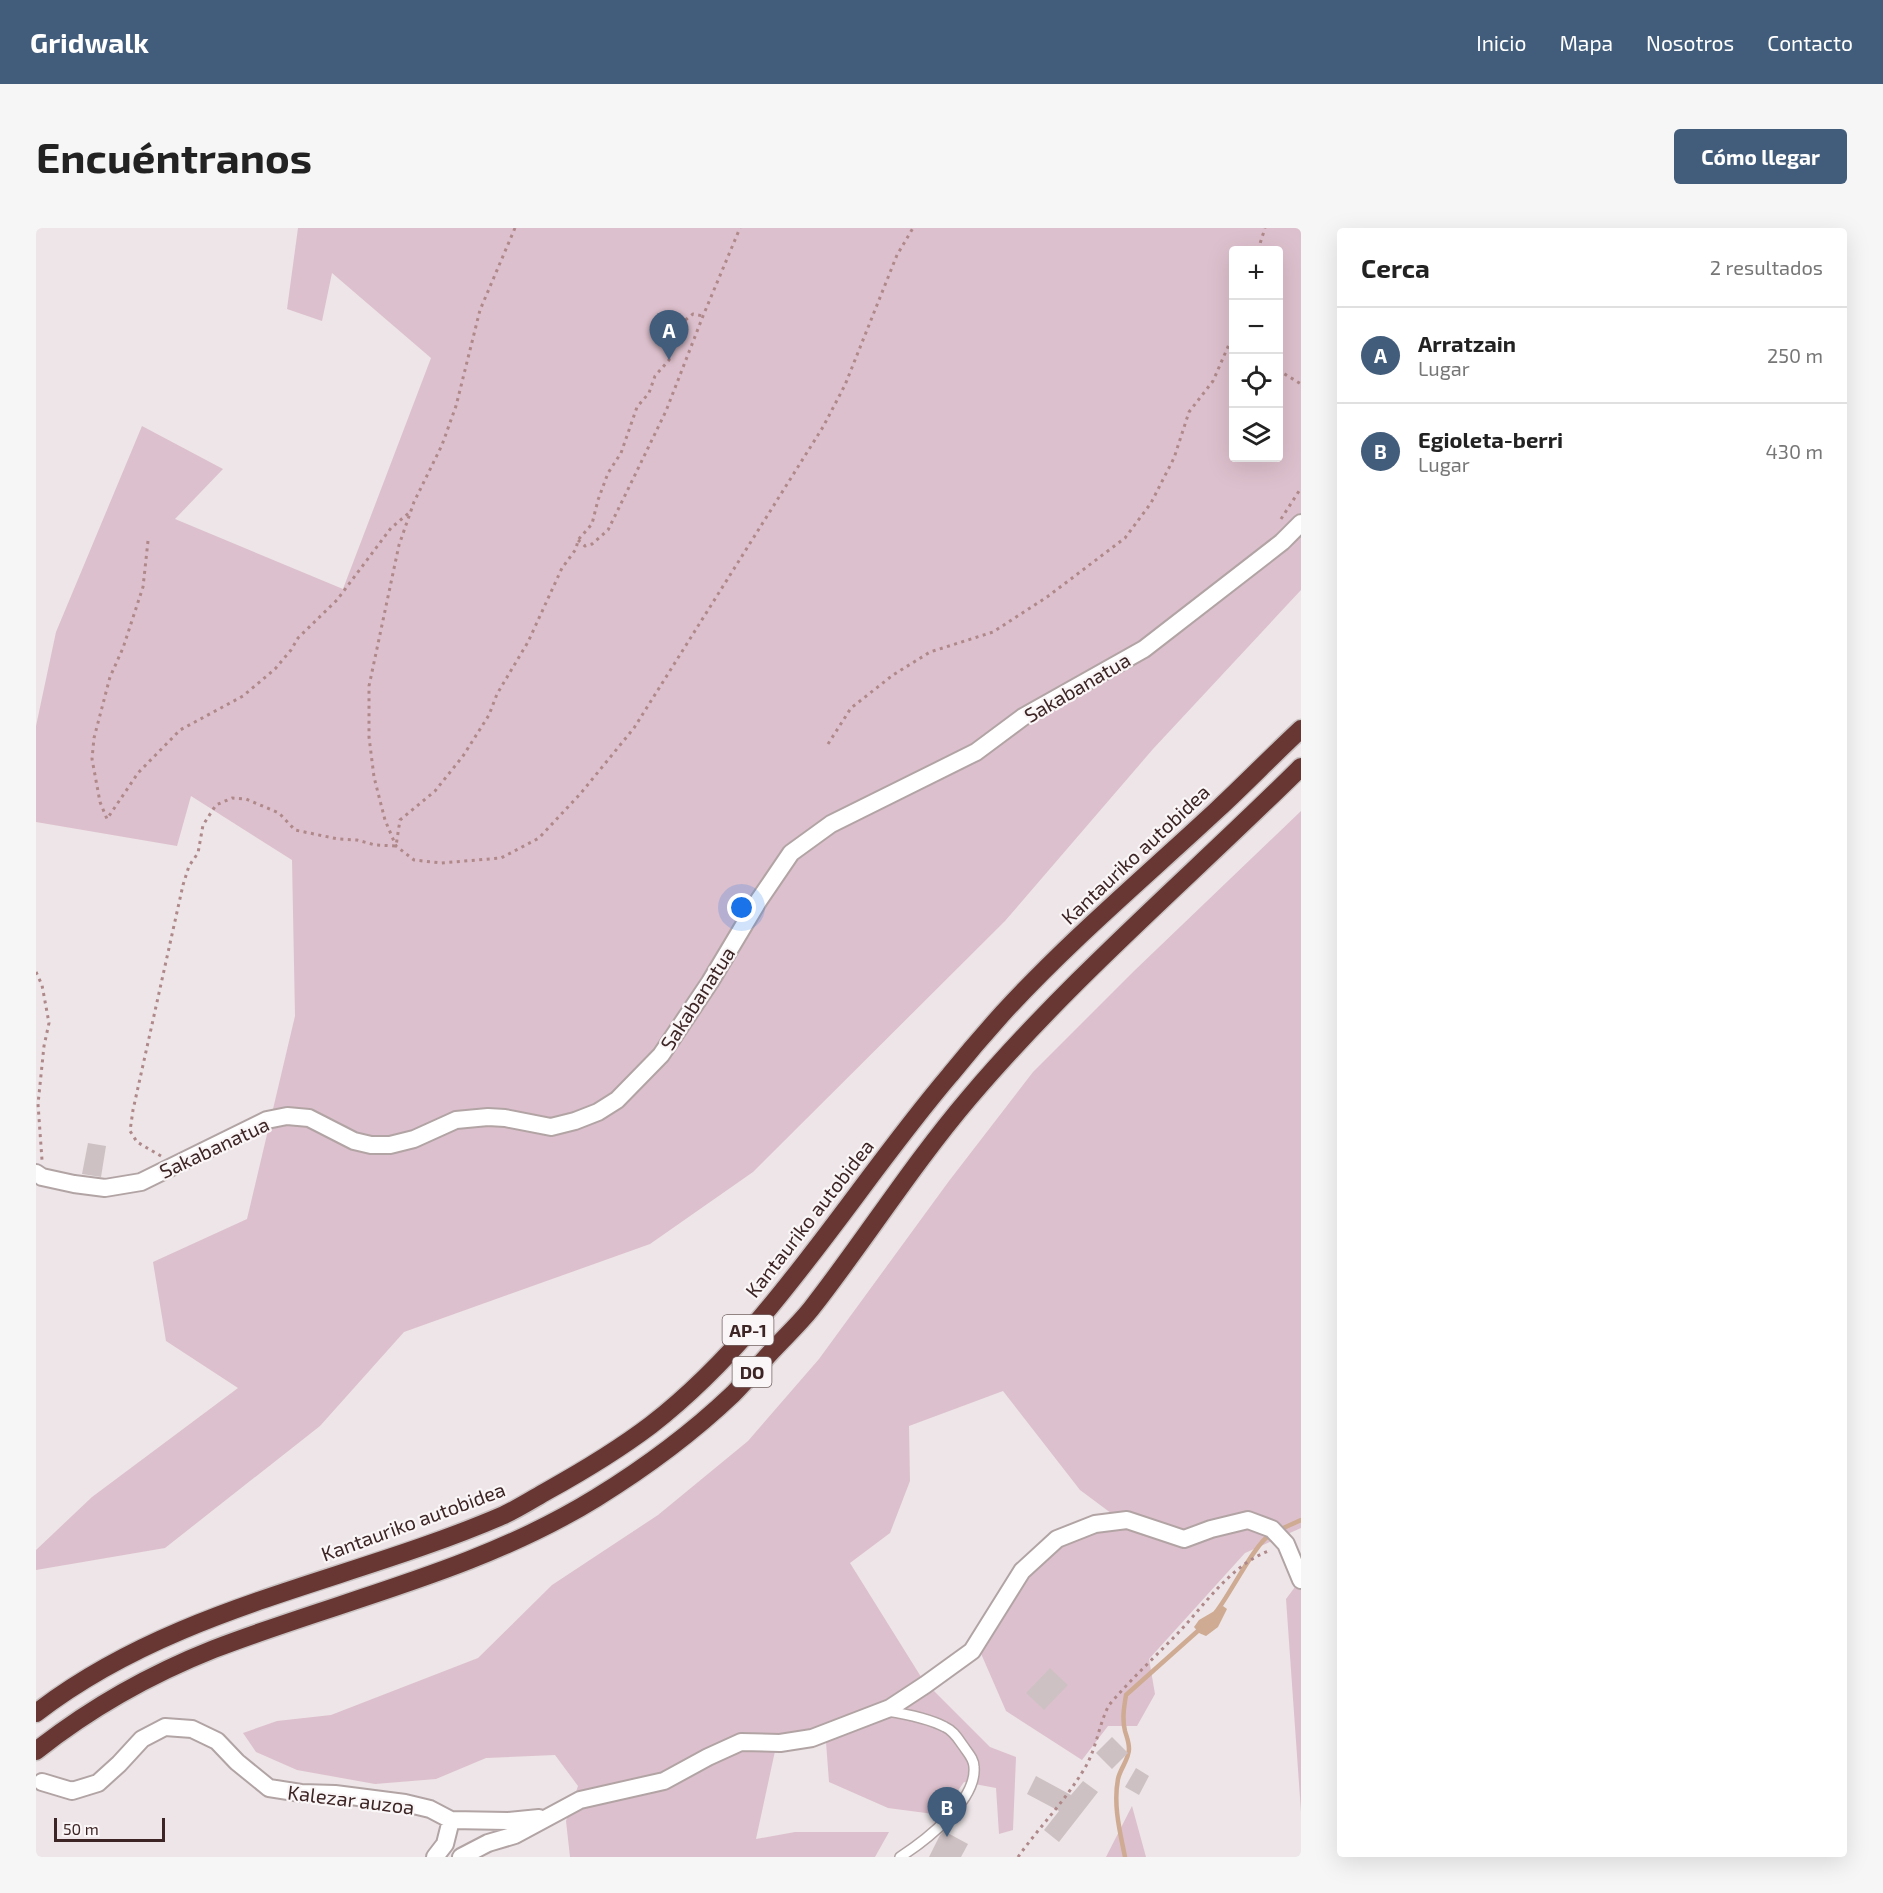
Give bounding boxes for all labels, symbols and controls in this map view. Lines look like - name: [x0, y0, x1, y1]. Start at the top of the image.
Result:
- text: Gridwalk: [30, 25, 149, 59]
- text: Inicio: [1476, 30, 1526, 55]
- text: Mapa: [1559, 30, 1613, 55]
- text: Nosotros: [1646, 30, 1734, 55]
- text: Contacto: [1767, 30, 1853, 55]
- button: Cómo llegar: [1674, 129, 1847, 184]
- text: Encuéntranos: [36, 131, 312, 181]
- map controls: [1229, 246, 1283, 462]
- button: +: [1229, 246, 1283, 300]
- text: Cerca: [1361, 252, 1430, 283]
- text: 2 resultados: [1710, 255, 1823, 279]
- button: −: [1229, 300, 1283, 354]
- pin: A: [650, 310, 688, 360]
- text: Arratzain: [1418, 330, 1516, 356]
- text: A: [1374, 343, 1387, 367]
- text: 250 m: [1767, 343, 1823, 367]
- button: locate: [1229, 354, 1283, 408]
- text: Lugar: [1418, 356, 1470, 380]
- button: layers: [1229, 408, 1283, 462]
- text: Egioleta-berri: [1418, 426, 1563, 452]
- text: B: [1374, 439, 1387, 463]
- text: 430 m: [1766, 439, 1823, 463]
- text: Lugar: [1418, 452, 1470, 476]
- street label: Sakabanatua: [1020, 647, 1134, 727]
- street label: Kantauriko autobidea: [1056, 779, 1214, 929]
- your location: [727, 893, 756, 922]
- street label: Sakabanatua: [655, 942, 739, 1054]
- street label: Sakabanatua: [155, 1111, 273, 1183]
- street label: Kantauriko autobidea: [740, 1134, 878, 1302]
- road number: AP-1: [722, 1315, 774, 1345]
- road number: DO: [732, 1357, 772, 1387]
- street label: Kantauriko autobidea: [318, 1477, 508, 1565]
- street label: Kalezar auzoa: [286, 1779, 416, 1819]
- pin: B: [928, 1788, 966, 1837]
- scale bar: [54, 1815, 165, 1842]
- text: 50 m: [63, 1819, 99, 1838]

